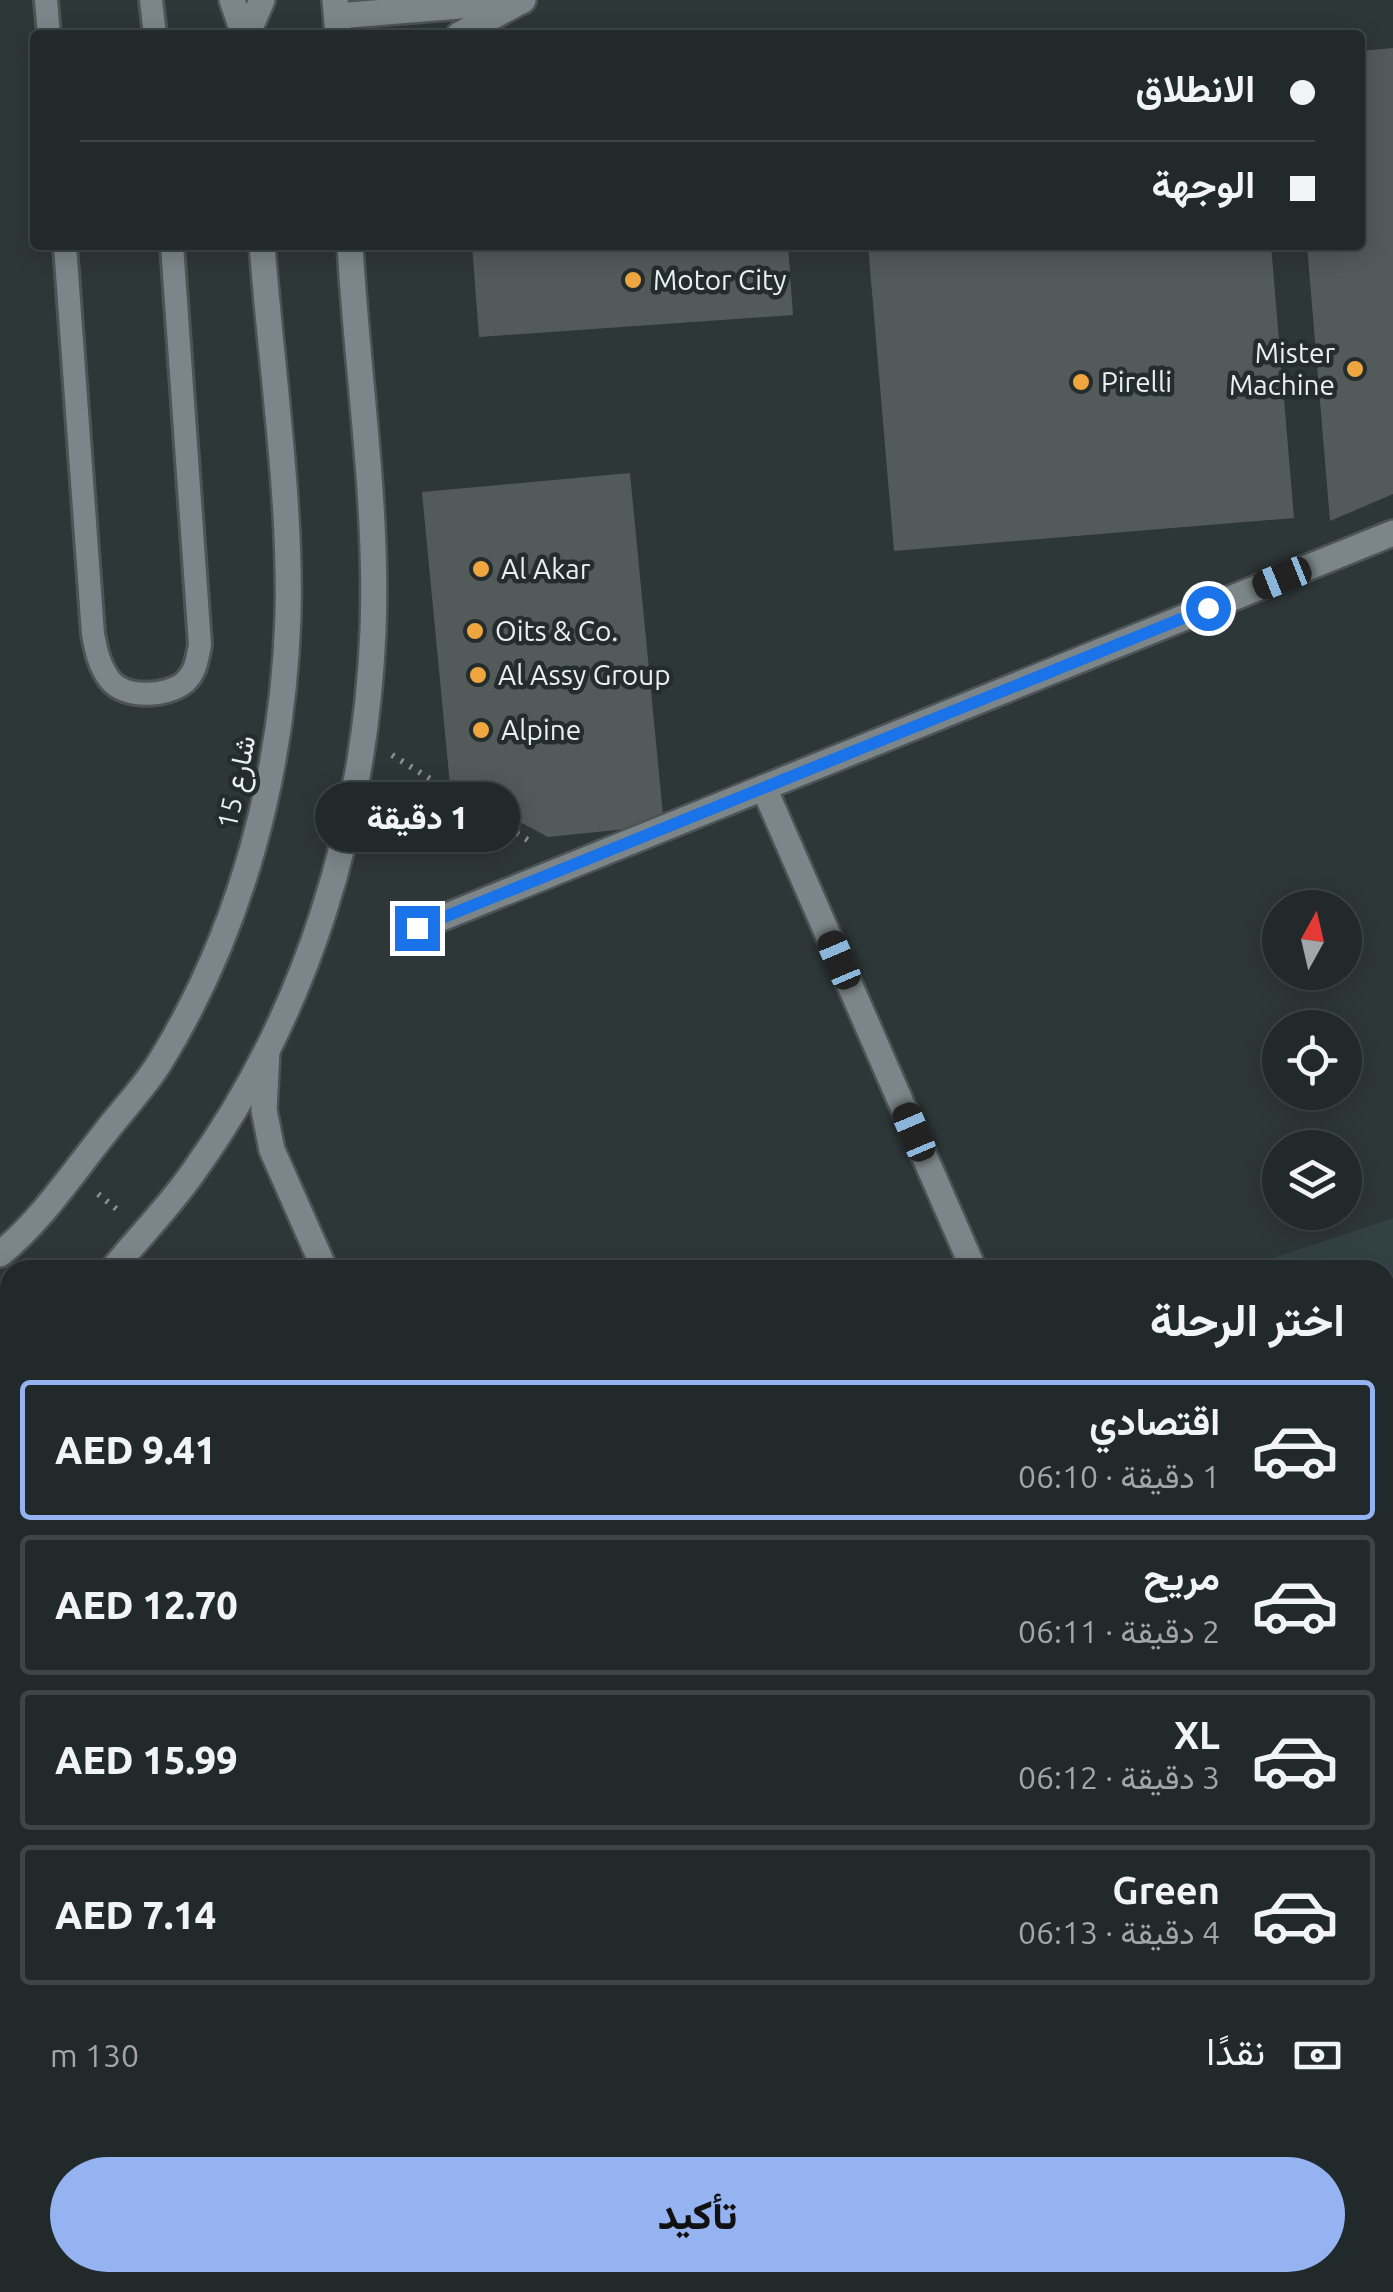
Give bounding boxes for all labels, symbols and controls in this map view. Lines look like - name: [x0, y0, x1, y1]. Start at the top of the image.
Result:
- text: الانطلاق: [1136, 67, 1255, 109]
- text: الوجهة: [1152, 163, 1255, 205]
- place label: Motor City: [653, 264, 787, 295]
- marker: Motor City: [622, 269, 644, 291]
- place label: Mister Machine: [1229, 337, 1335, 400]
- marker: Mister Machine: [1344, 358, 1366, 380]
- place label: Pirelli: [1101, 366, 1172, 397]
- marker: Pirelli: [1070, 371, 1092, 393]
- place label: Al Akar: [501, 553, 591, 584]
- car: [1249, 553, 1315, 603]
- marker: Al Akar: [470, 558, 492, 580]
- route start: [1186, 586, 1231, 631]
- place label: Oits & Co.: [495, 615, 618, 646]
- marker: Oits & Co.: [464, 620, 486, 642]
- place label: Al Assy Group: [498, 659, 671, 690]
- marker: Al Assy Group: [467, 664, 489, 686]
- place label: Alpine: [501, 714, 581, 745]
- marker: Alpine: [470, 719, 492, 741]
- street label: شارع 15: [211, 733, 264, 832]
- callout: 1 دقيقة: [314, 783, 520, 853]
- text: 1 دقيقة: [367, 799, 468, 835]
- north arrow: [1262, 890, 1362, 990]
- map controls: [1262, 890, 1362, 1230]
- route end: [395, 906, 440, 951]
- car: [813, 927, 865, 993]
- button: locate: [1262, 1010, 1362, 1110]
- car: [888, 1099, 940, 1165]
- button: layers: [1262, 1130, 1362, 1230]
- text: اختر الرحلة: [1150, 1294, 1345, 1345]
- text: اقتصادي: [1089, 1400, 1220, 1442]
- icon: car: [1250, 1405, 1340, 1495]
- text: AED 9.41: [55, 1429, 216, 1471]
- text: 1 دقيقة · 06:10: [1018, 1458, 1220, 1494]
- text: مريح: [1144, 1555, 1220, 1597]
- icon: car: [1250, 1560, 1340, 1650]
- text: AED 12.70: [55, 1584, 238, 1626]
- text: 2 دقيقة · 06:11: [1018, 1613, 1220, 1649]
- text: XL: [1174, 1714, 1220, 1756]
- icon: car: [1250, 1715, 1340, 1805]
- text: AED 15.99: [55, 1739, 238, 1781]
- text: 3 دقيقة · 06:12: [1018, 1759, 1220, 1795]
- text: Green: [1112, 1869, 1220, 1911]
- icon: car: [1250, 1870, 1340, 1960]
- text: AED 7.14: [55, 1894, 216, 1936]
- text: 4 دقيقة · 06:13: [1018, 1914, 1220, 1950]
- icon: cash: [1290, 2028, 1345, 2083]
- text: نقدًا: [1206, 2030, 1265, 2072]
- text: 130 m: [50, 2037, 139, 2073]
- button: تأكيد: [50, 2157, 1345, 2272]

